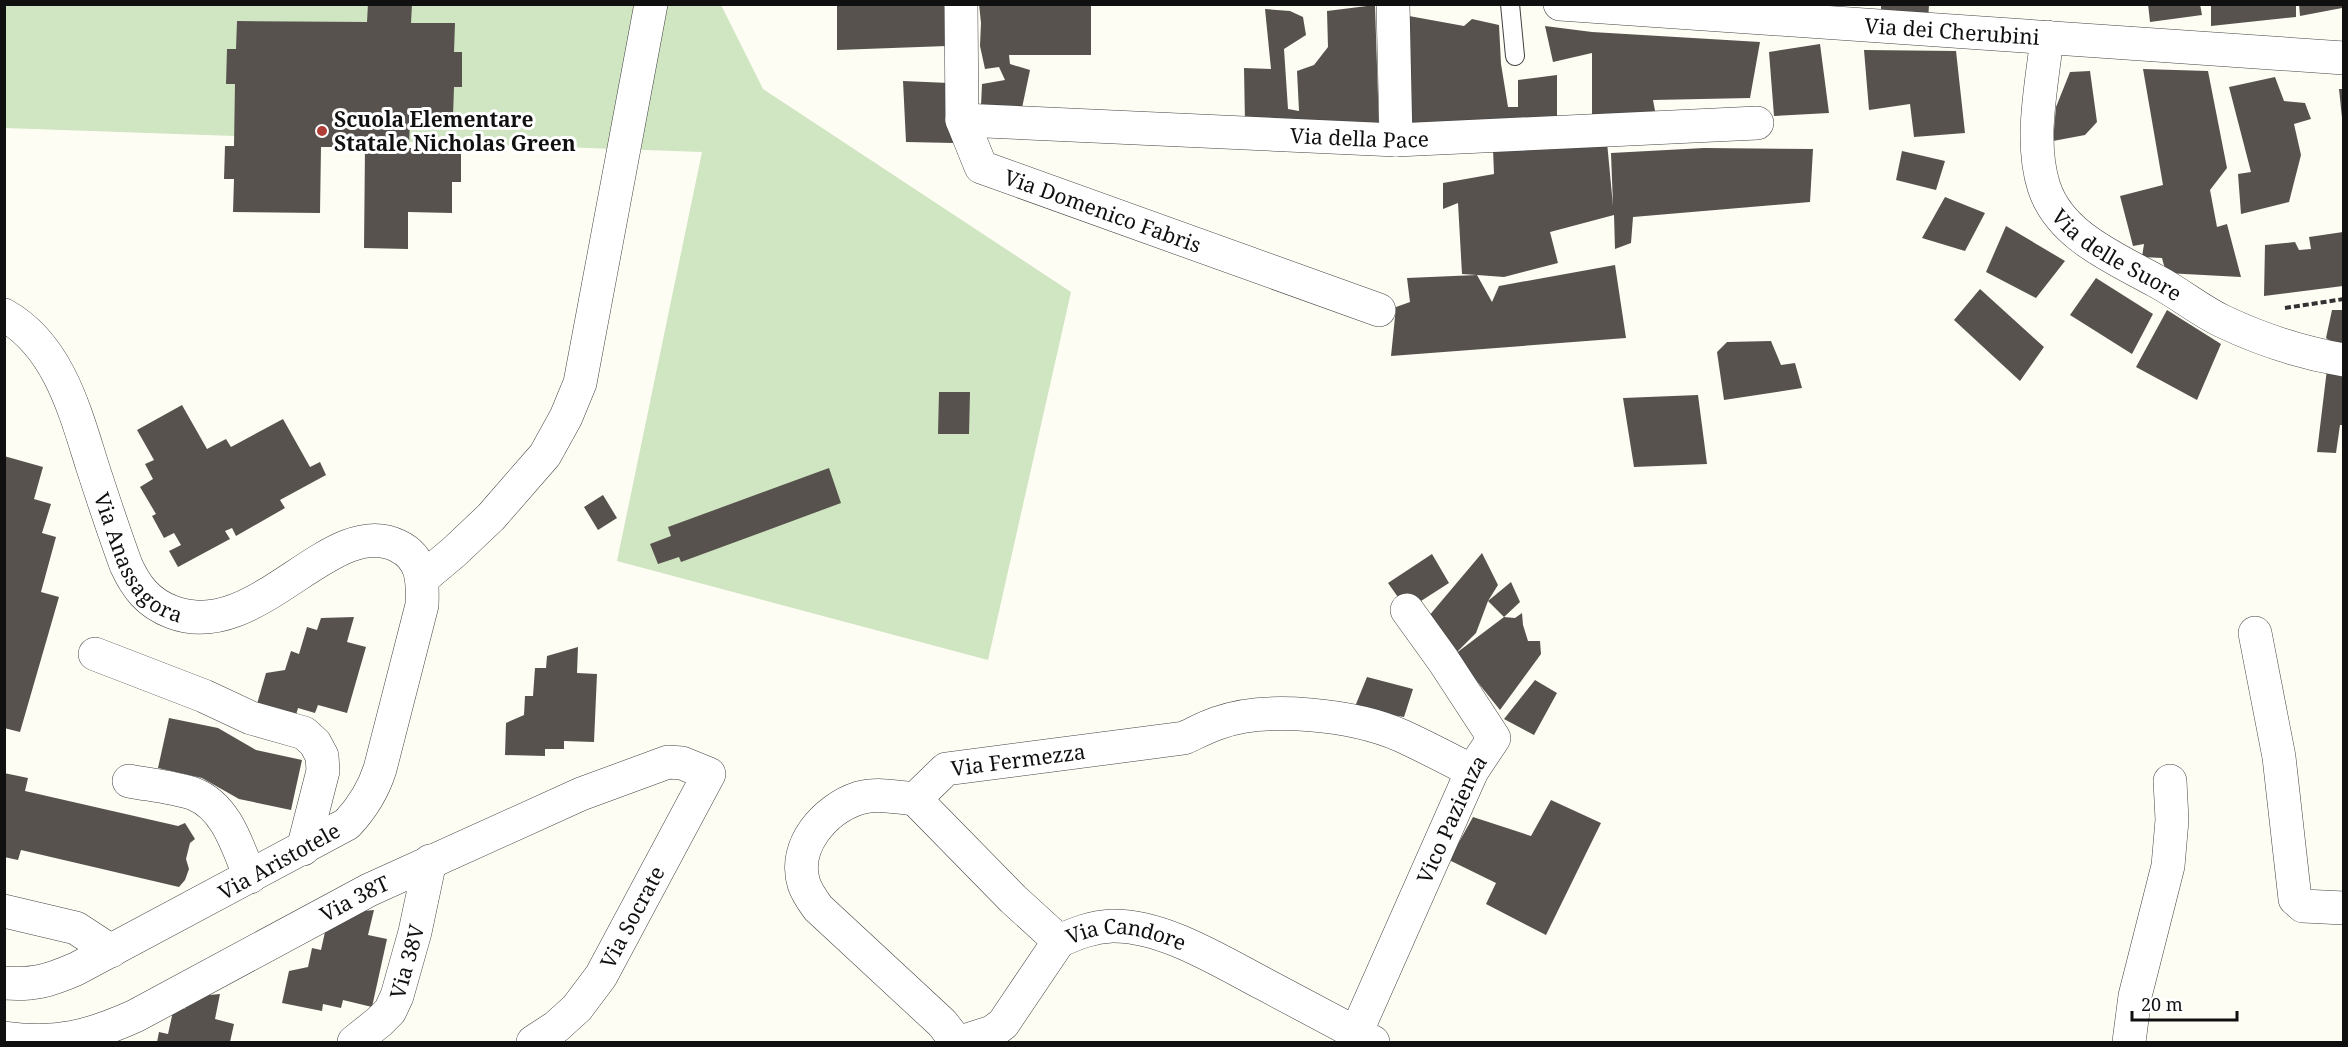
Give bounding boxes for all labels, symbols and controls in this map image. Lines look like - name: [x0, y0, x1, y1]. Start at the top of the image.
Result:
- street label: Via dei Cherubini: [1864, 11, 2041, 51]
- place label: Scuola Elementare Statale Nicholas Green: [334, 105, 576, 157]
- street label: Via della Pace: [1290, 121, 1430, 154]
- marker: Scuola Elementare Statale Nicholas Green: [315, 124, 329, 138]
- street label: Via Domenico Fabris: [1000, 162, 1205, 259]
- street label: Via delle Suore: [2046, 203, 2187, 307]
- street label: Via Anassagora: [88, 489, 186, 629]
- street label: Via Fermezza: [949, 737, 1087, 782]
- street label: Vico Pazienza: [1410, 749, 1493, 888]
- street label: Via Aristotele: [213, 816, 345, 906]
- street label: Via Socrate: [593, 861, 671, 973]
- street label: Via 38T: [315, 869, 394, 928]
- street label: Via Candore: [1062, 912, 1191, 957]
- street label: Via 38V: [383, 921, 430, 1002]
- scale bar: [2132, 984, 2237, 1022]
- text: 20 m: [2141, 992, 2183, 1016]

